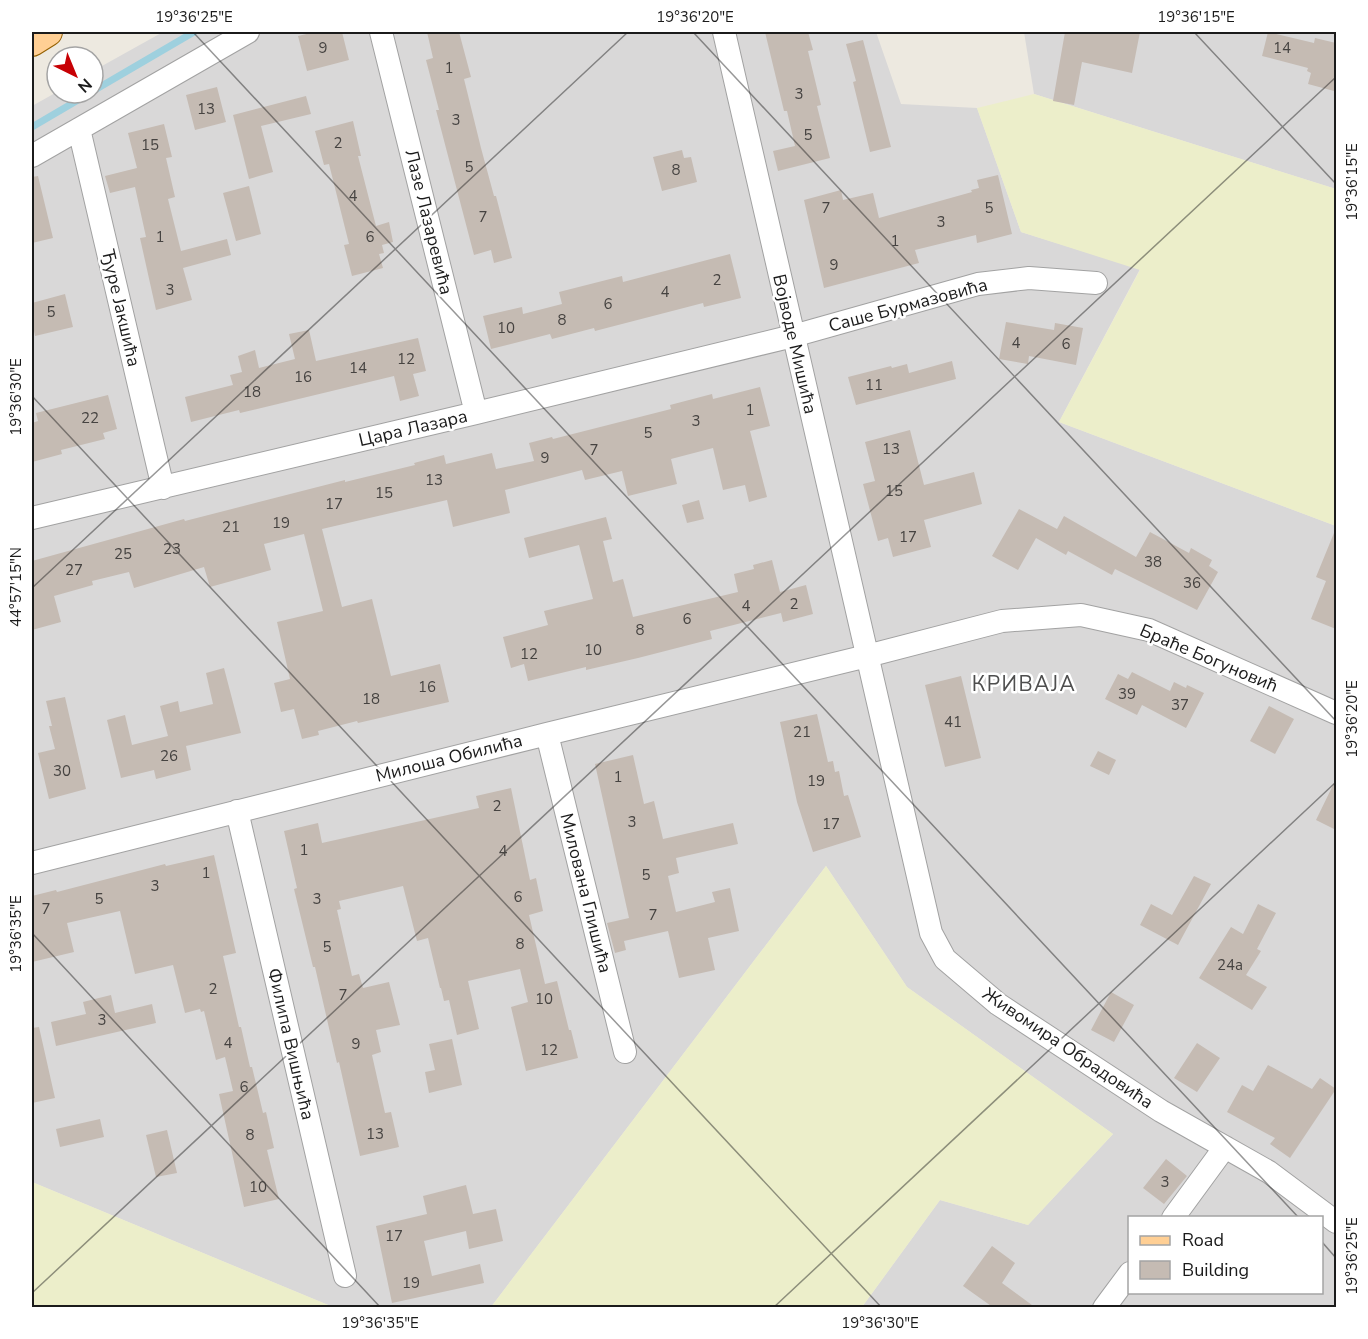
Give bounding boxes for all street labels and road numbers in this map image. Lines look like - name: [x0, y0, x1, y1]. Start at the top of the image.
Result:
- street label: Лазе Лазаревића: [399, 147, 459, 297]
- street label: Ђуре Јакшића: [96, 247, 146, 369]
- street label: Војводе Мишића: [767, 272, 823, 416]
- street label: Саше Бурмазовића: [826, 272, 990, 338]
- street label: Цара Лазара: [356, 404, 470, 452]
- street label: Браће Богуновић: [1136, 618, 1282, 698]
- street label: Милоша Обилића: [373, 728, 525, 788]
- street label: Милована Глишића: [555, 811, 617, 975]
- street label: Филипа Вишњића: [262, 966, 320, 1122]
- street label: Живомира Обрадовића: [978, 982, 1158, 1114]

